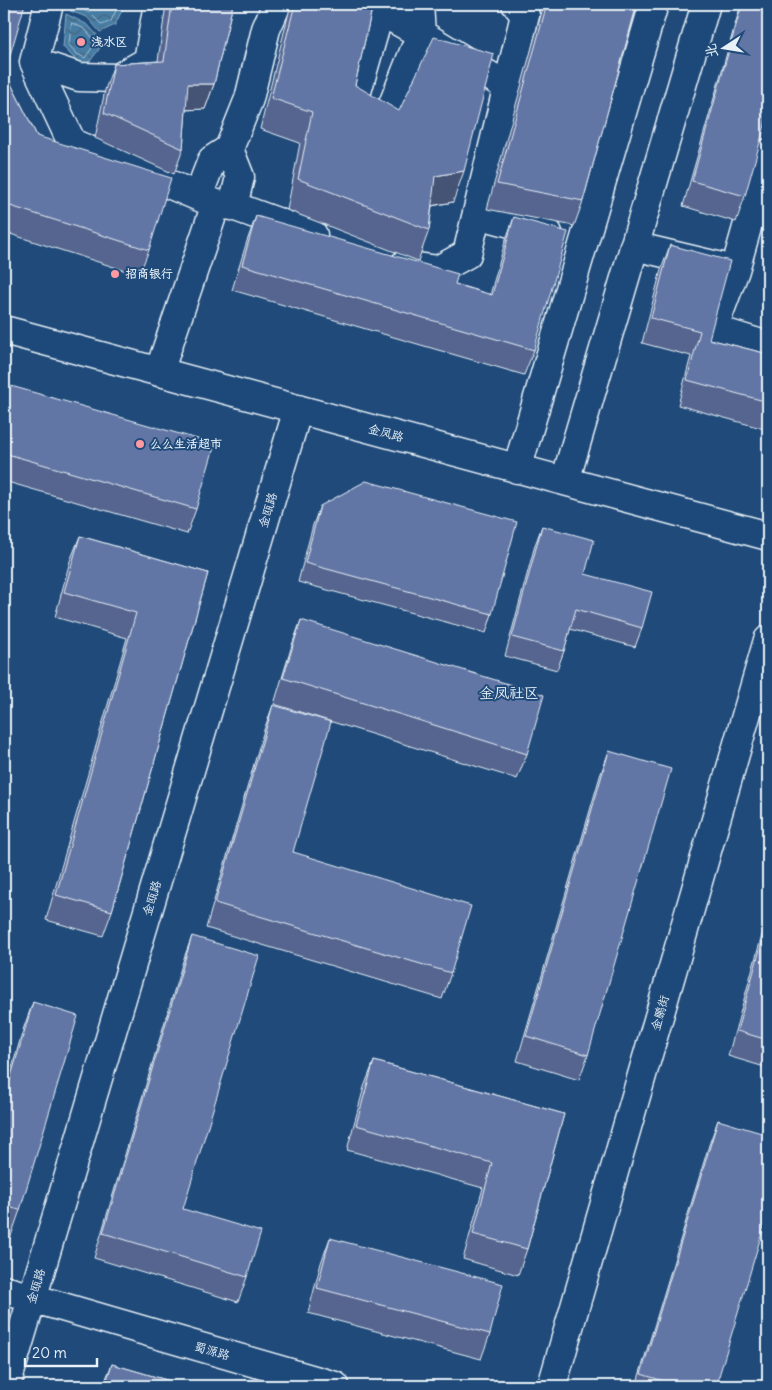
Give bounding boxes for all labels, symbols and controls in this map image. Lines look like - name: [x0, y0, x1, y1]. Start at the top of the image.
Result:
- north arrow: [700, 22, 750, 72]
- place label: 浅水区: [91, 34, 127, 49]
- marker: 浅水区: [75, 36, 87, 48]
- text: 北: [701, 42, 722, 59]
- place label: 招商银行: [125, 266, 173, 281]
- marker: 招商银行: [109, 268, 121, 280]
- street label: 金凤路: [367, 421, 405, 444]
- place label: 么么生活超市: [150, 436, 222, 451]
- marker: 么么生活超市: [134, 438, 146, 450]
- street label: 金瓯路: [255, 490, 280, 529]
- district label: 金凤社区: [479, 683, 539, 702]
- street label: 金瓯路: [139, 878, 164, 917]
- street label: 金鹏街: [647, 993, 672, 1032]
- street label: 金瓯路: [23, 1266, 48, 1305]
- scale bar: [25, 1335, 98, 1367]
- street label: 蜀源路: [193, 1338, 232, 1363]
- text: 20 m: [32, 1343, 67, 1362]

